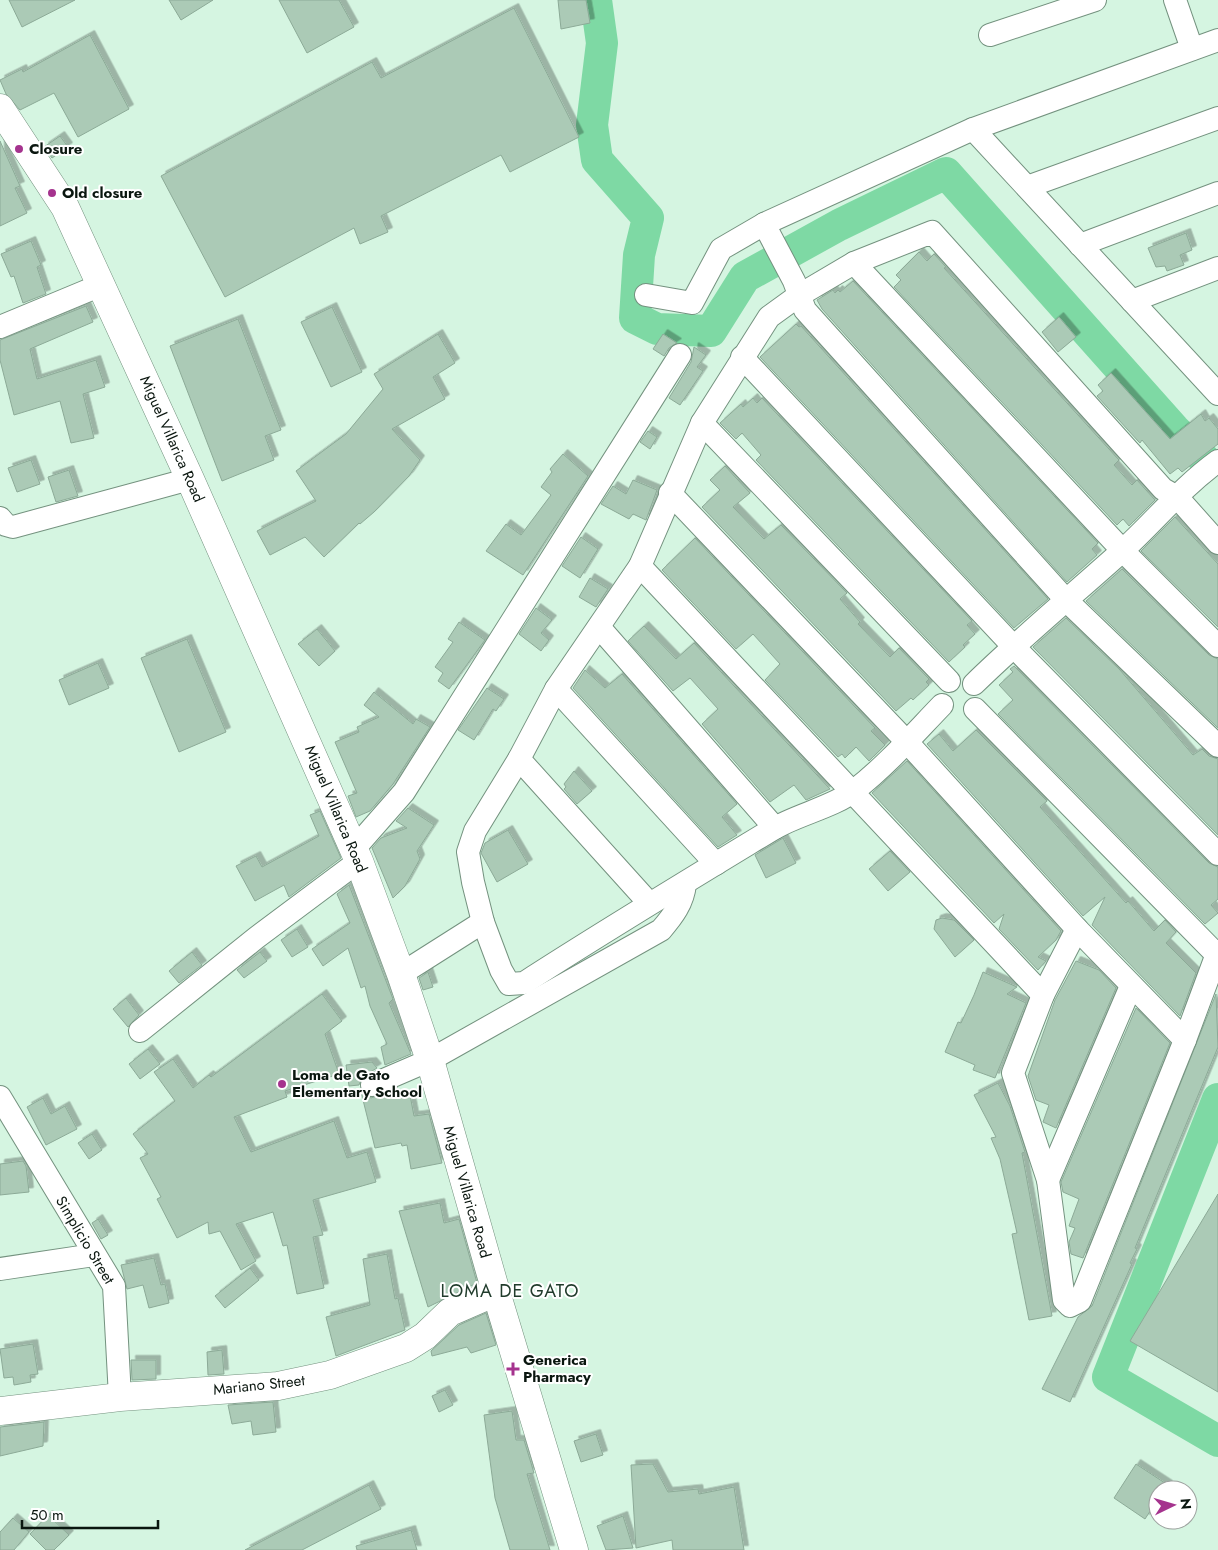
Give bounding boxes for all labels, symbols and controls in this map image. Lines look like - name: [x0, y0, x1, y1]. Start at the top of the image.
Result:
- place label: Closure: [29, 138, 83, 160]
- marker: Closure: [13, 143, 25, 155]
- place label: Old closure: [62, 182, 143, 204]
- marker: Old closure: [46, 187, 58, 199]
- street label: Miguel Villarica Road: [134, 372, 210, 506]
- street label: Miguel Villarica Road: [299, 742, 373, 876]
- place label: Loma de Gato Elementary School: [292, 1064, 422, 1103]
- marker: Loma de Gato Elementary School: [276, 1078, 288, 1090]
- street label: Miguel Villarica Road: [438, 1123, 496, 1261]
- street label: Simplicio Street: [50, 1192, 120, 1289]
- district label: LOMA DE GATO: [441, 1278, 579, 1304]
- place label: Generica Pharmacy: [523, 1349, 591, 1388]
- marker: Generica Pharmacy: [507, 1363, 519, 1375]
- street label: Mariano Street: [212, 1369, 306, 1401]
- north arrow: [1148, 1480, 1198, 1530]
- text: N: [1176, 1497, 1196, 1510]
- scale bar: [22, 1498, 159, 1530]
- text: 50 m: [30, 1504, 64, 1526]

